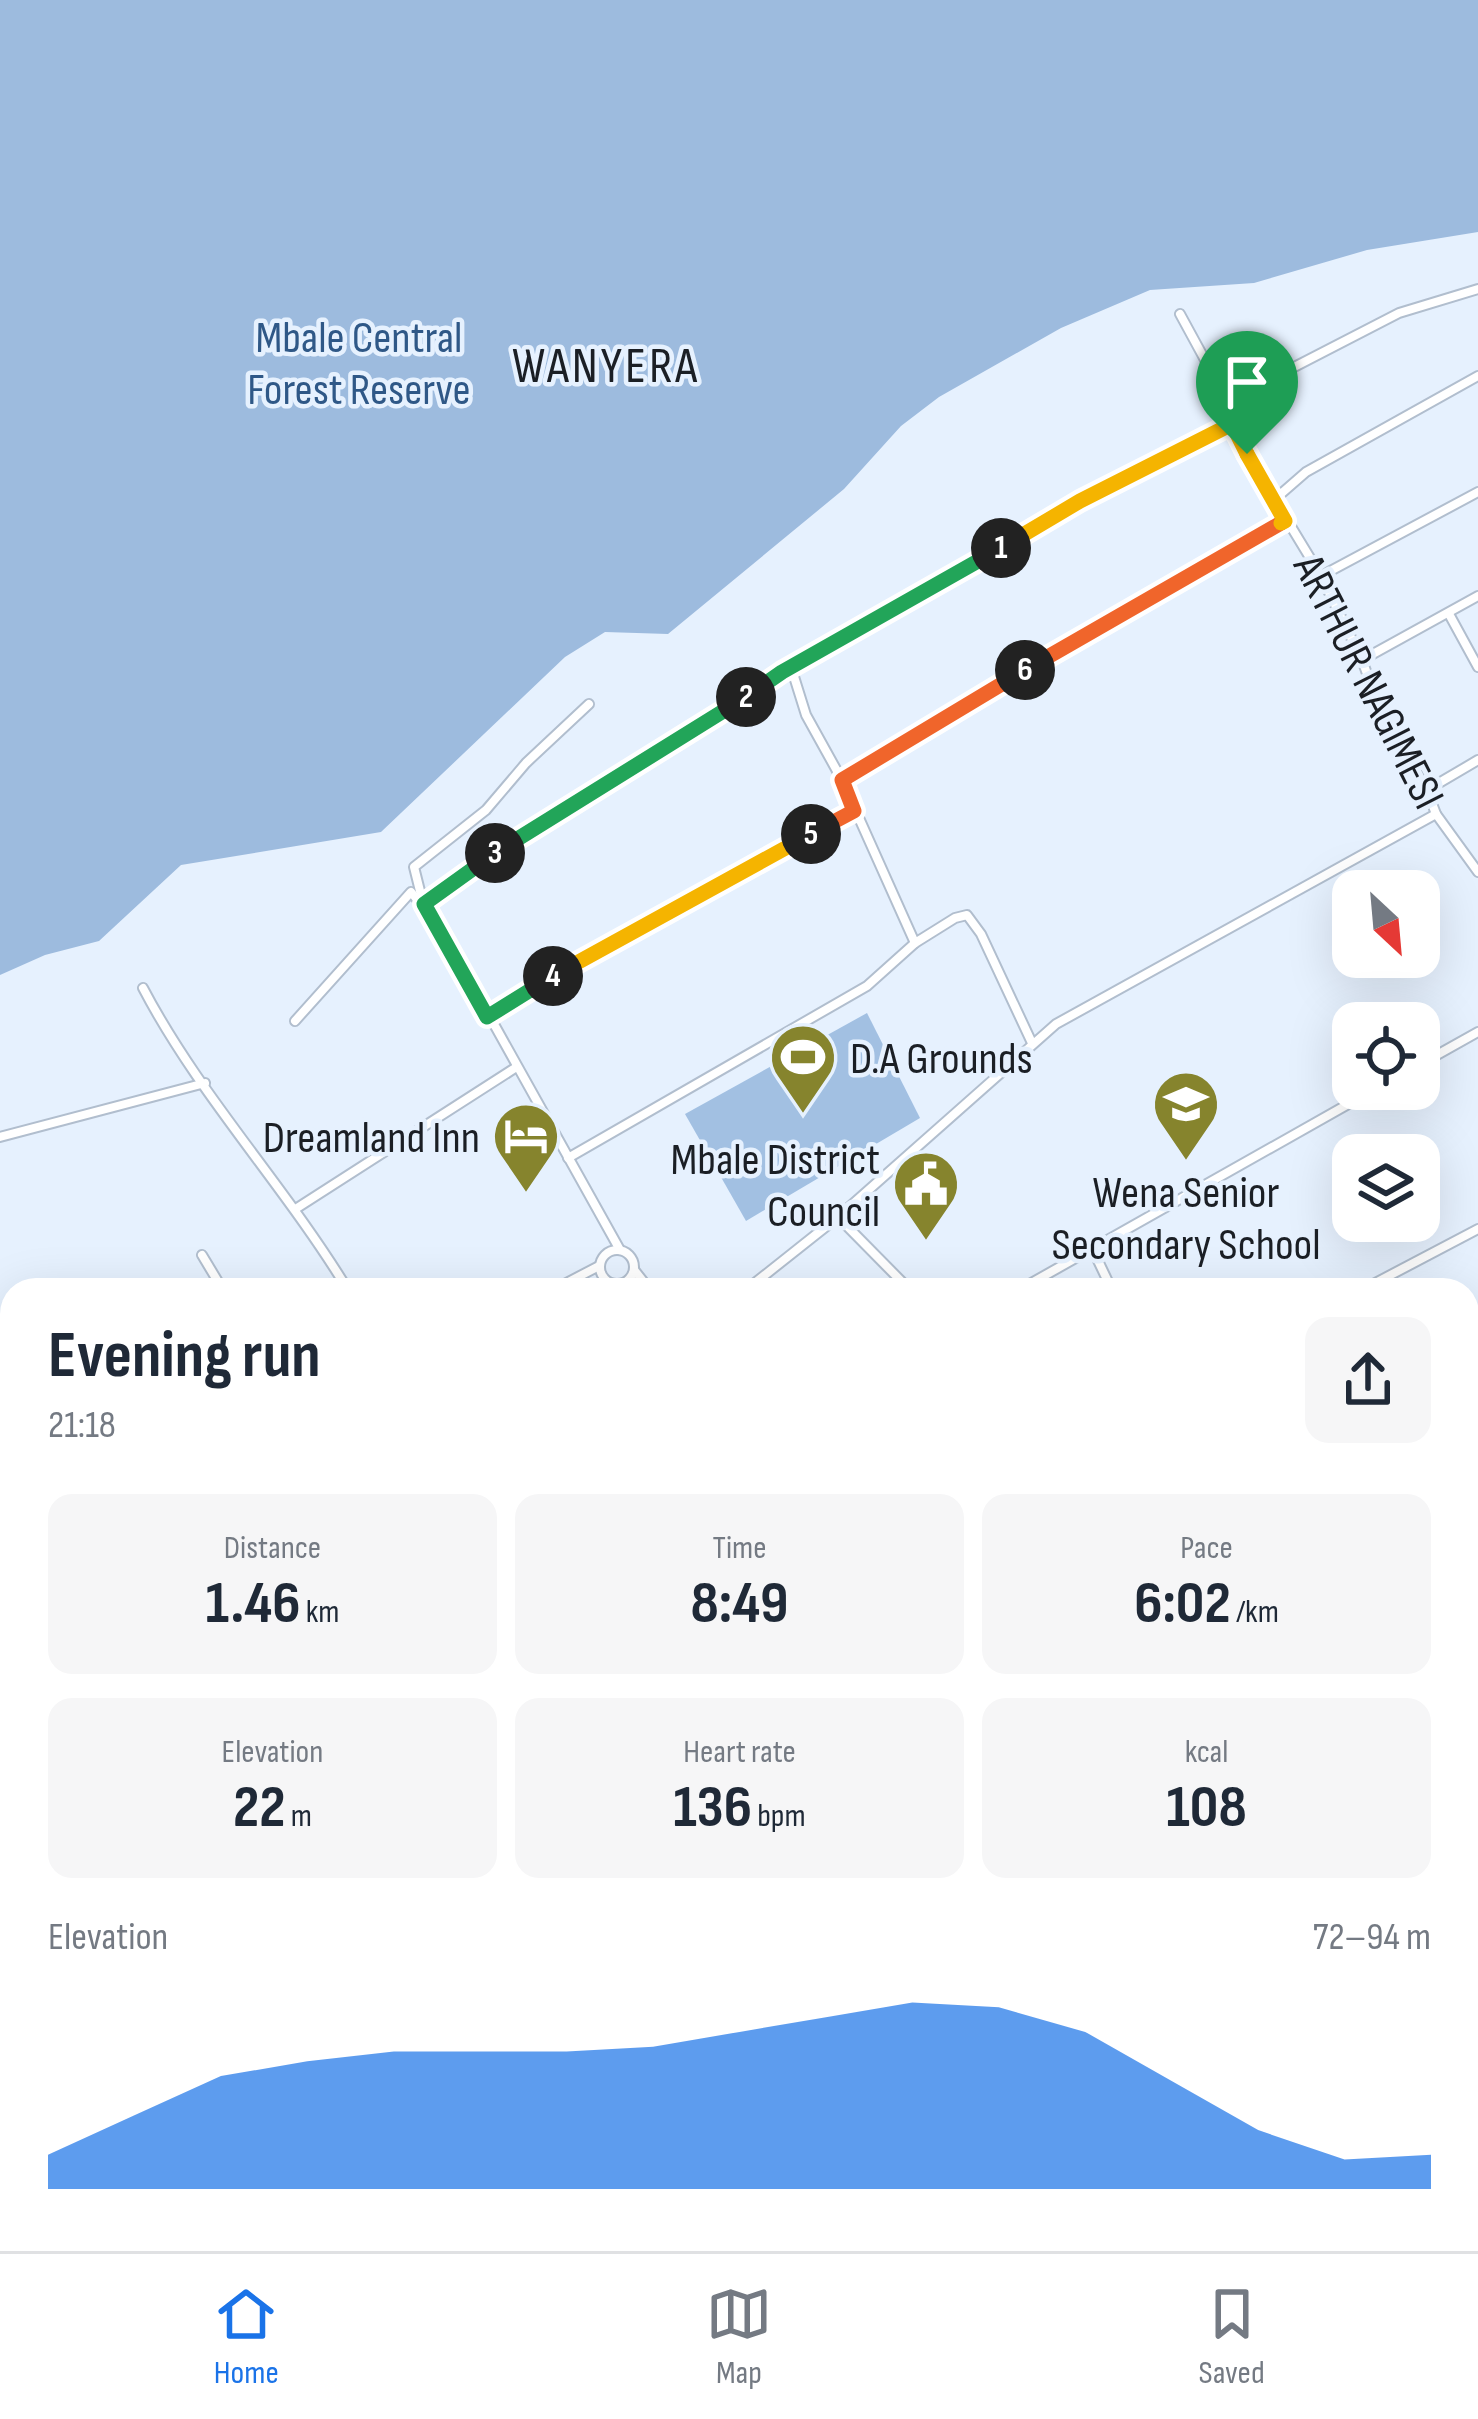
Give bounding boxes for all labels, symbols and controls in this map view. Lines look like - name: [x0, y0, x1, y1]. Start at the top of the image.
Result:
- park label: Mbale Central Forest Reserve: [247, 311, 471, 418]
- pin: [1196, 331, 1298, 454]
- district label: WANYERA: [512, 336, 700, 397]
- icon: arrive: [1214, 349, 1280, 415]
- pin: 1: [971, 518, 1031, 578]
- text: 1: [995, 528, 1007, 568]
- street label: ARTHUR NAGIMESI: [1280, 545, 1455, 818]
- pin: 6: [995, 640, 1055, 700]
- text: 6: [1017, 650, 1033, 690]
- pin: 2: [716, 667, 776, 727]
- text: 2: [739, 677, 753, 717]
- pin: 5: [781, 804, 841, 864]
- text: 5: [804, 814, 818, 854]
- pin: 3: [465, 823, 525, 883]
- text: 3: [488, 833, 502, 873]
- north arrow: [1332, 870, 1440, 978]
- map controls: [1332, 870, 1440, 1242]
- pin: 4: [523, 946, 583, 1006]
- text: 4: [545, 956, 561, 996]
- button: locate: [1332, 1002, 1440, 1110]
- sports icon: D.A Grounds: [768, 1022, 838, 1116]
- place label: D.A Grounds: [850, 1032, 1033, 1087]
- school or university icon: Wena Senior Secondary School: [1151, 1069, 1221, 1163]
- hotel icon: Dreamland Inn: [491, 1101, 561, 1195]
- place label: Dreamland Inn: [263, 1111, 480, 1166]
- place label: Mbale District Council: [671, 1133, 880, 1240]
- button: layers: [1332, 1134, 1440, 1242]
- public building icon: Mbale District Council: [891, 1149, 961, 1243]
- place label: Wena Senior Secondary School: [1051, 1166, 1321, 1273]
- text: Evening run: [48, 1317, 321, 1396]
- button: share: [1305, 1317, 1431, 1443]
- text: 21:18: [48, 1402, 116, 1449]
- text: Distance: [224, 1528, 321, 1568]
- text: Time: [713, 1528, 767, 1568]
- text: Pace: [1180, 1528, 1233, 1568]
- text: 1.46: [205, 1568, 301, 1640]
- text: 8:49: [690, 1568, 789, 1640]
- text: 6:02: [1134, 1568, 1231, 1640]
- text: km: [301, 1592, 340, 1632]
- text: /km: [1231, 1592, 1279, 1632]
- text: Elevation: [222, 1732, 323, 1772]
- text: Heart rate: [683, 1732, 796, 1772]
- text: kcal: [1185, 1732, 1228, 1772]
- text: 22: [233, 1772, 286, 1844]
- text: 136: [673, 1772, 752, 1844]
- text: 108: [1166, 1772, 1247, 1844]
- text: m: [286, 1796, 312, 1836]
- text: bpm: [752, 1796, 806, 1836]
- text: Elevation: [48, 1914, 168, 1961]
- text: 72–94 m: [1313, 1914, 1431, 1961]
- tab: Home: [213, 2281, 279, 2393]
- tab: Map: [706, 2281, 772, 2393]
- tab: Saved: [1199, 2281, 1265, 2393]

